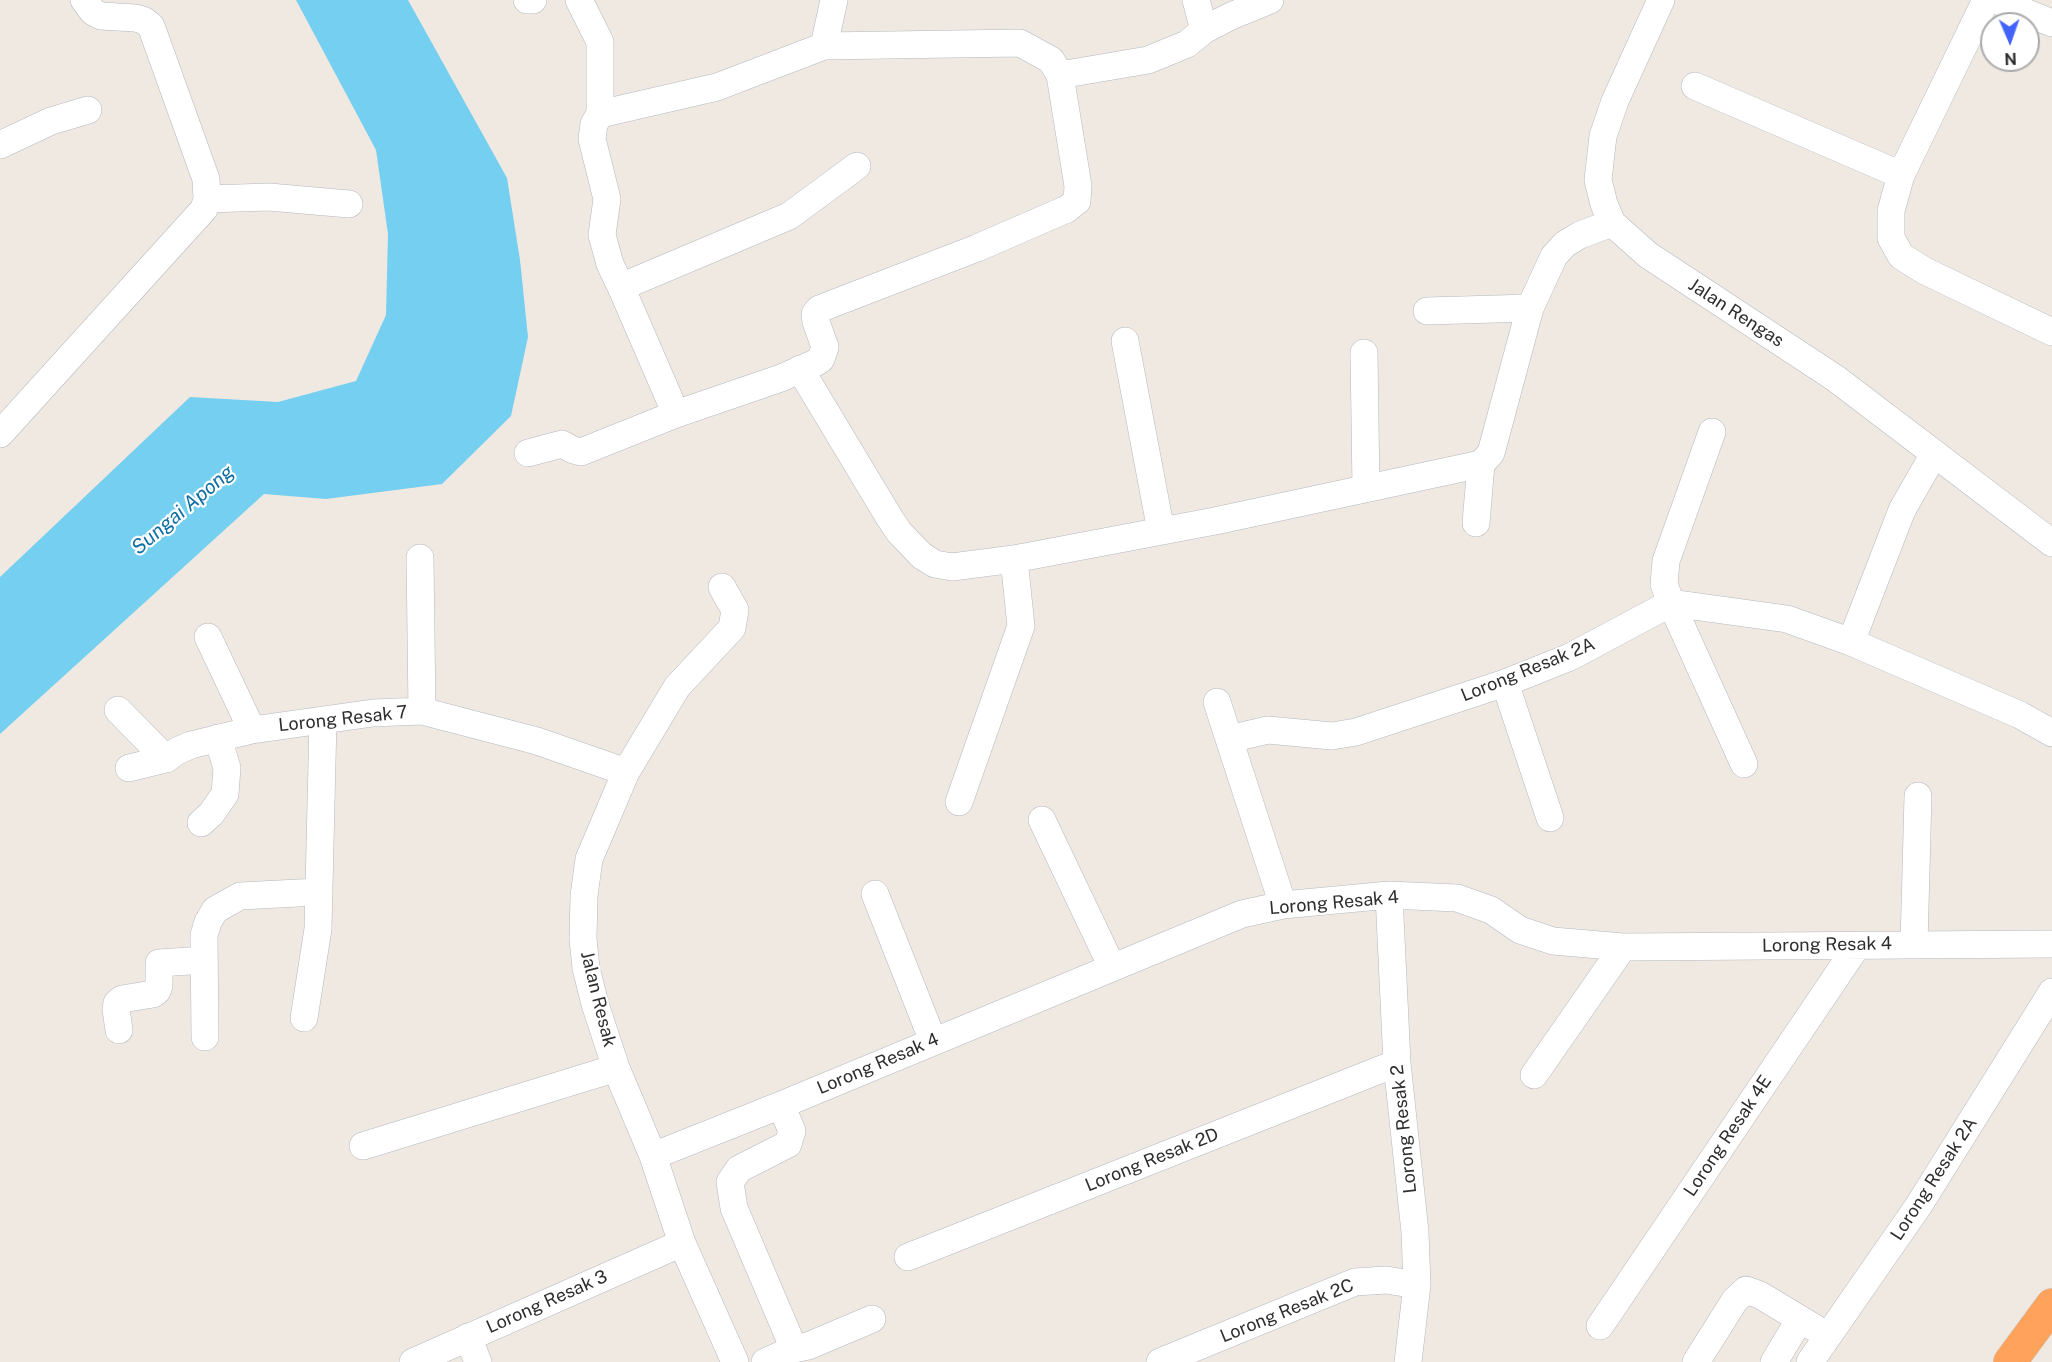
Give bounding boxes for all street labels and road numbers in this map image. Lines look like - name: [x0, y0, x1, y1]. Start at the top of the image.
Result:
- street label: Jalan Rengas: [1684, 274, 1788, 352]
- street label: Lorong Resak 2A: [1458, 633, 1598, 707]
- street label: Lorong Resak 7: [277, 701, 409, 737]
- street label: Lorong Resak 4: [1268, 887, 1400, 919]
- street label: Lorong Resak 4: [1762, 933, 1892, 957]
- street label: Jalan Resak: [576, 949, 620, 1049]
- street label: Lorong Resak 4: [814, 1029, 942, 1099]
- street label: Lorong Resak 2: [1386, 1063, 1422, 1195]
- street label: Lorong Resak 4E: [1680, 1071, 1776, 1201]
- street label: Lorong Resak 2A: [1886, 1113, 1982, 1245]
- street label: Lorong Resak 2D: [1082, 1123, 1222, 1197]
- street label: Lorong Resak 3: [483, 1266, 611, 1338]
- street label: Lorong Resak 2C: [1217, 1274, 1357, 1348]

